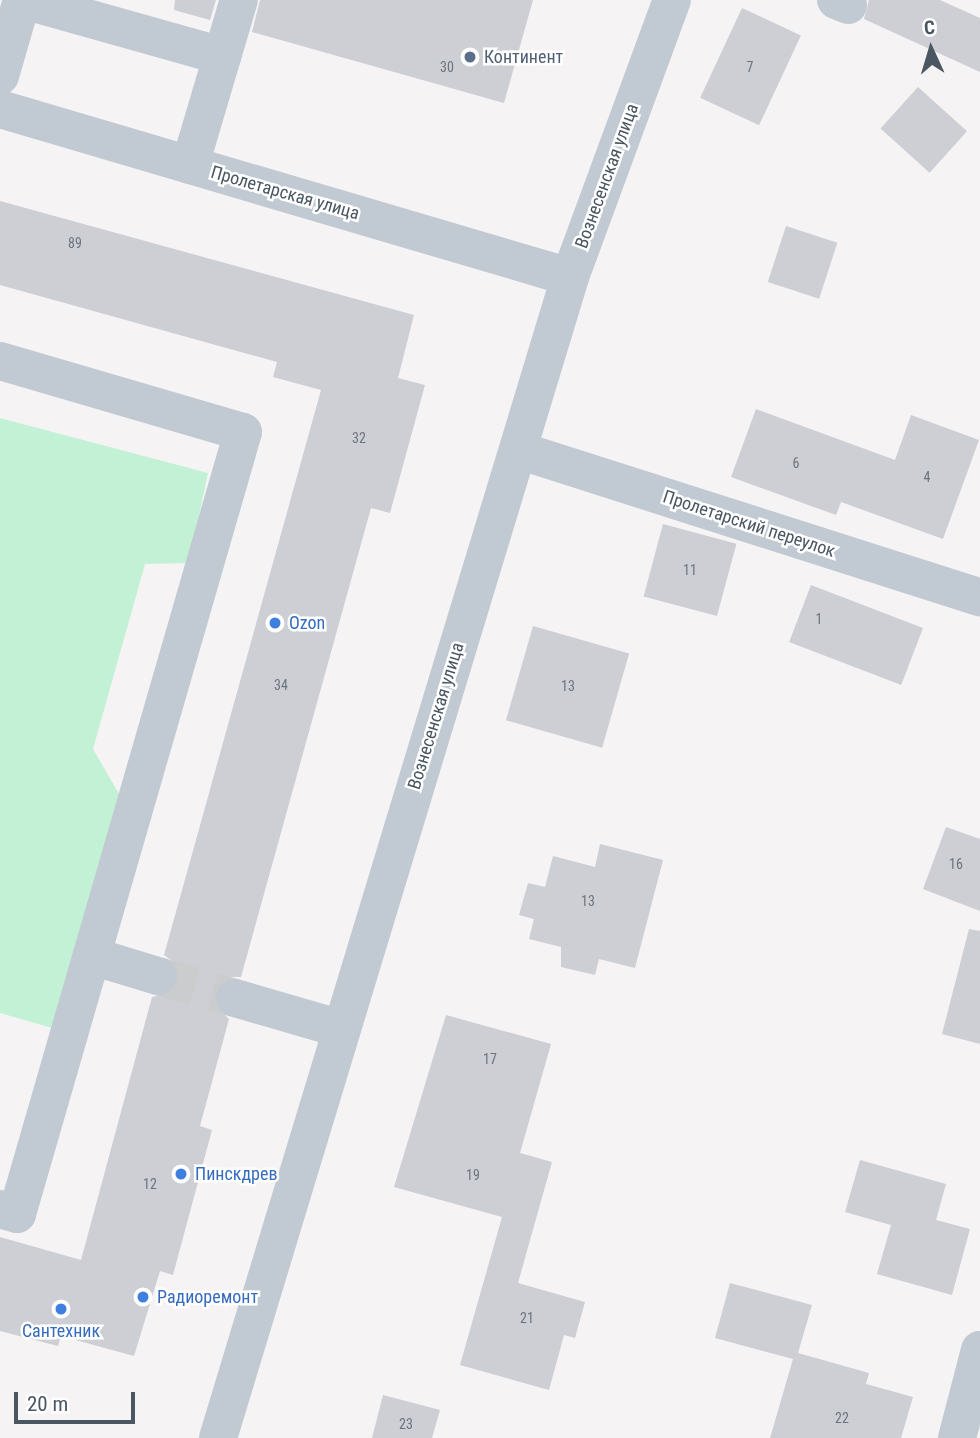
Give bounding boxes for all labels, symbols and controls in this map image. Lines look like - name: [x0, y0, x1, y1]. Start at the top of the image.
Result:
- north arrow: [896, 14, 966, 84]
- text: С: [923, 16, 936, 39]
- place label: Континент: [484, 46, 563, 68]
- marker: Континент: [462, 49, 478, 65]
- house number: 30: [440, 59, 454, 75]
- house number: 7: [747, 59, 753, 75]
- street label: Вознесенская улица: [571, 101, 643, 251]
- street label: Пролетарская улица: [208, 161, 362, 225]
- house number: 89: [68, 235, 82, 251]
- house number: 32: [352, 430, 366, 446]
- house number: 6: [793, 455, 799, 471]
- house number: 4: [924, 469, 930, 485]
- street label: Пролетарский переулок: [660, 486, 838, 562]
- house number: 11: [683, 562, 697, 578]
- house number: 1: [816, 611, 822, 627]
- place label: Ozon: [289, 612, 325, 634]
- marker: Ozon: [267, 615, 283, 631]
- street label: Вознесенская улица: [403, 640, 469, 792]
- house number: 34: [274, 677, 288, 693]
- house number: 13: [561, 678, 575, 694]
- house number: 16: [949, 856, 963, 872]
- house number: 13: [581, 893, 595, 909]
- house number: 17: [483, 1051, 497, 1067]
- place label: Пинскдрев: [195, 1163, 277, 1185]
- marker: Пинскдрев: [173, 1166, 189, 1182]
- house number: 19: [466, 1167, 480, 1183]
- house number: 12: [143, 1176, 157, 1192]
- place label: Радиоремонт: [157, 1286, 258, 1308]
- marker: Радиоремонт: [135, 1289, 151, 1305]
- marker: Сантехник: [53, 1301, 69, 1317]
- house number: 21: [520, 1310, 534, 1326]
- place label: Сантехник: [22, 1320, 100, 1342]
- scale bar: [18, 1378, 138, 1422]
- text: 20 m: [27, 1392, 68, 1416]
- house number: 22: [835, 1410, 849, 1426]
- house number: 23: [399, 1416, 413, 1432]

